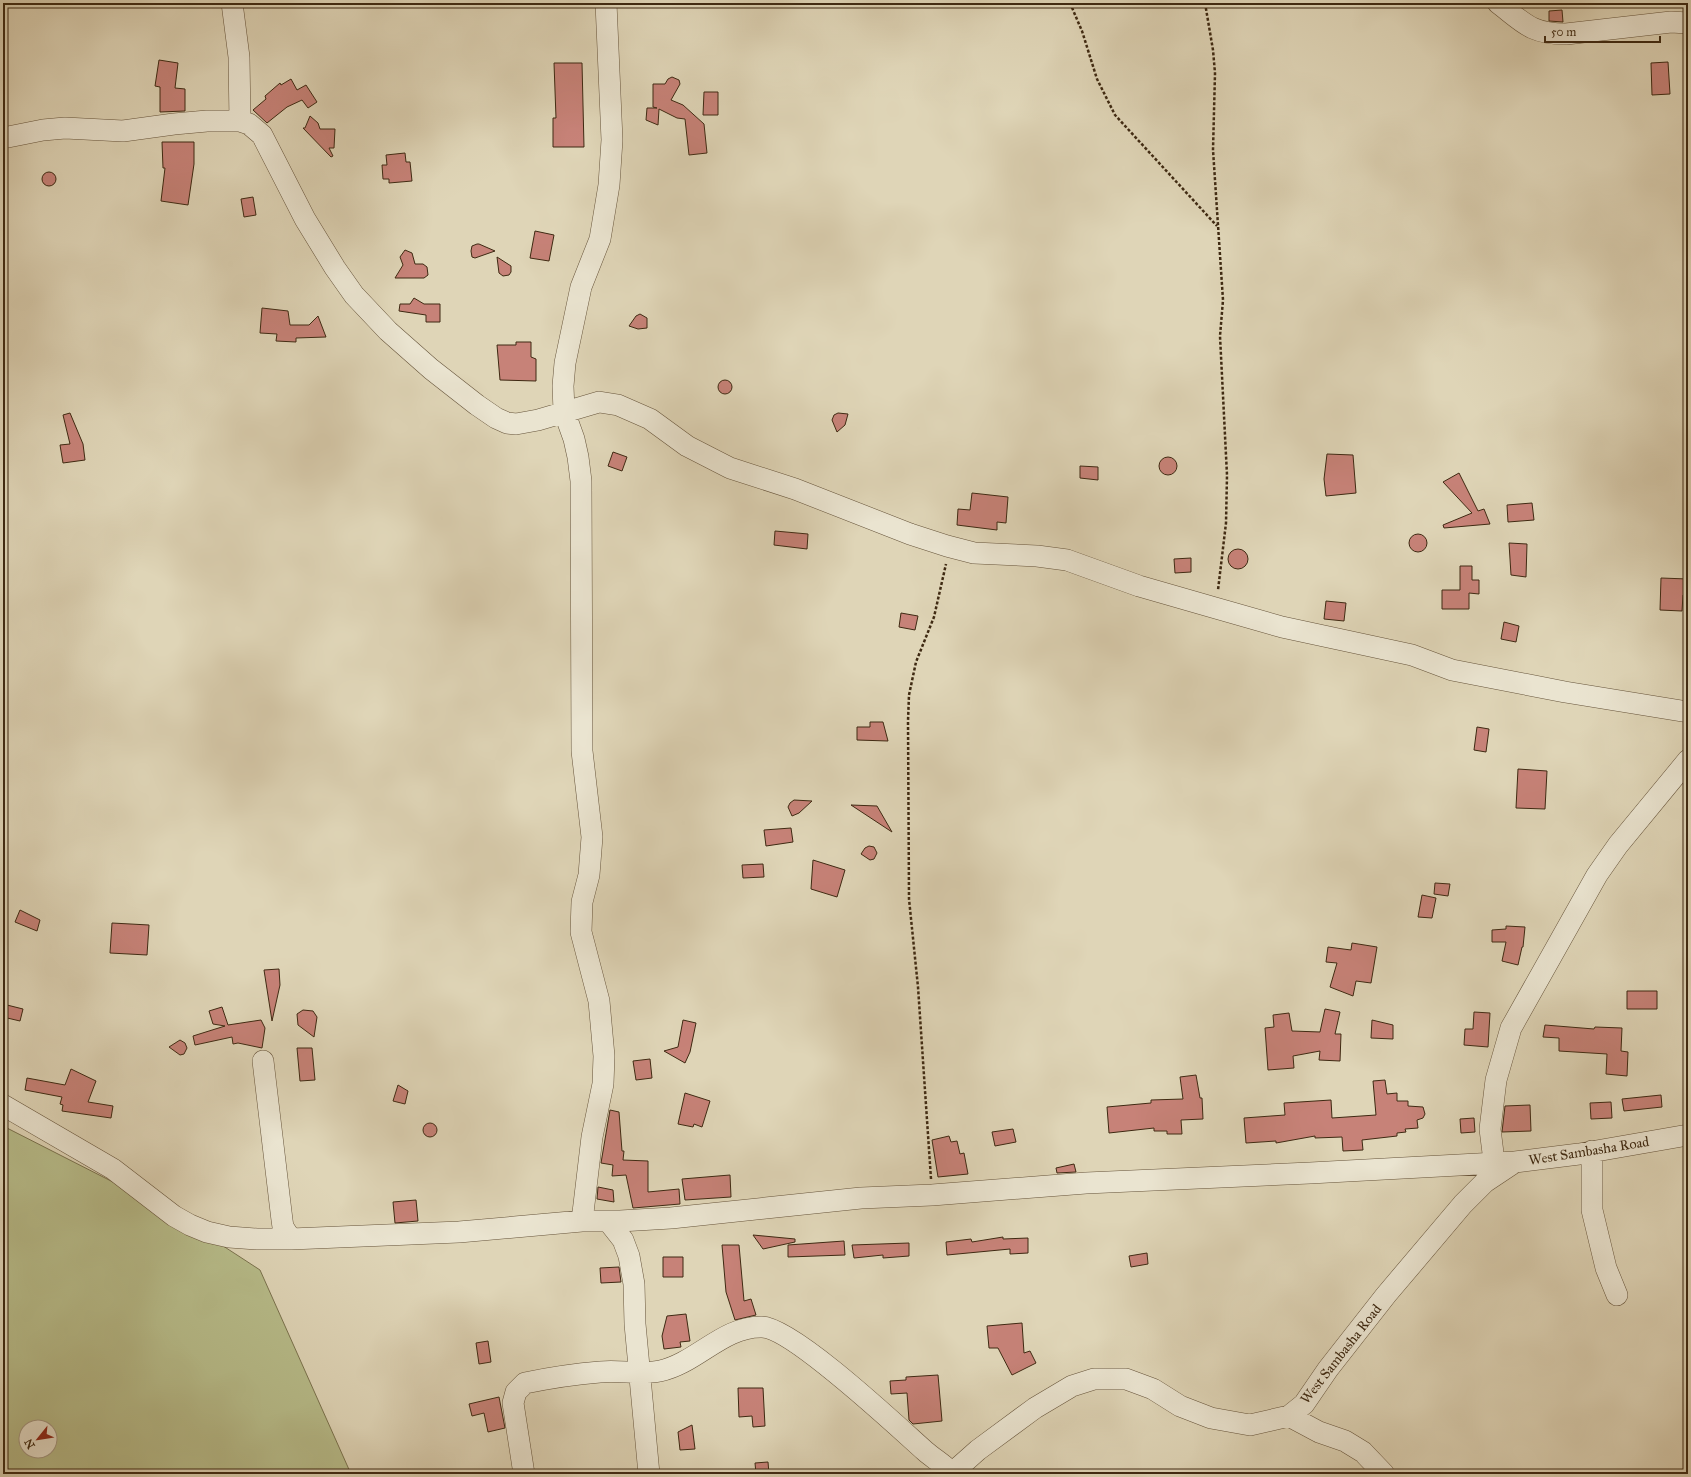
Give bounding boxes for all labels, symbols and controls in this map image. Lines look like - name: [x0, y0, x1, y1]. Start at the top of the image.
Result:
- scale bar: [1545, 18, 1660, 44]
- text: 50 m: [1551, 25, 1576, 39]
- street label: West Sambasha Road: [1528, 1133, 1650, 1169]
- street label: West Sambasha Road: [1297, 1301, 1385, 1407]
- north arrow: [18, 1419, 58, 1459]
- text: N: [21, 1436, 38, 1451]

